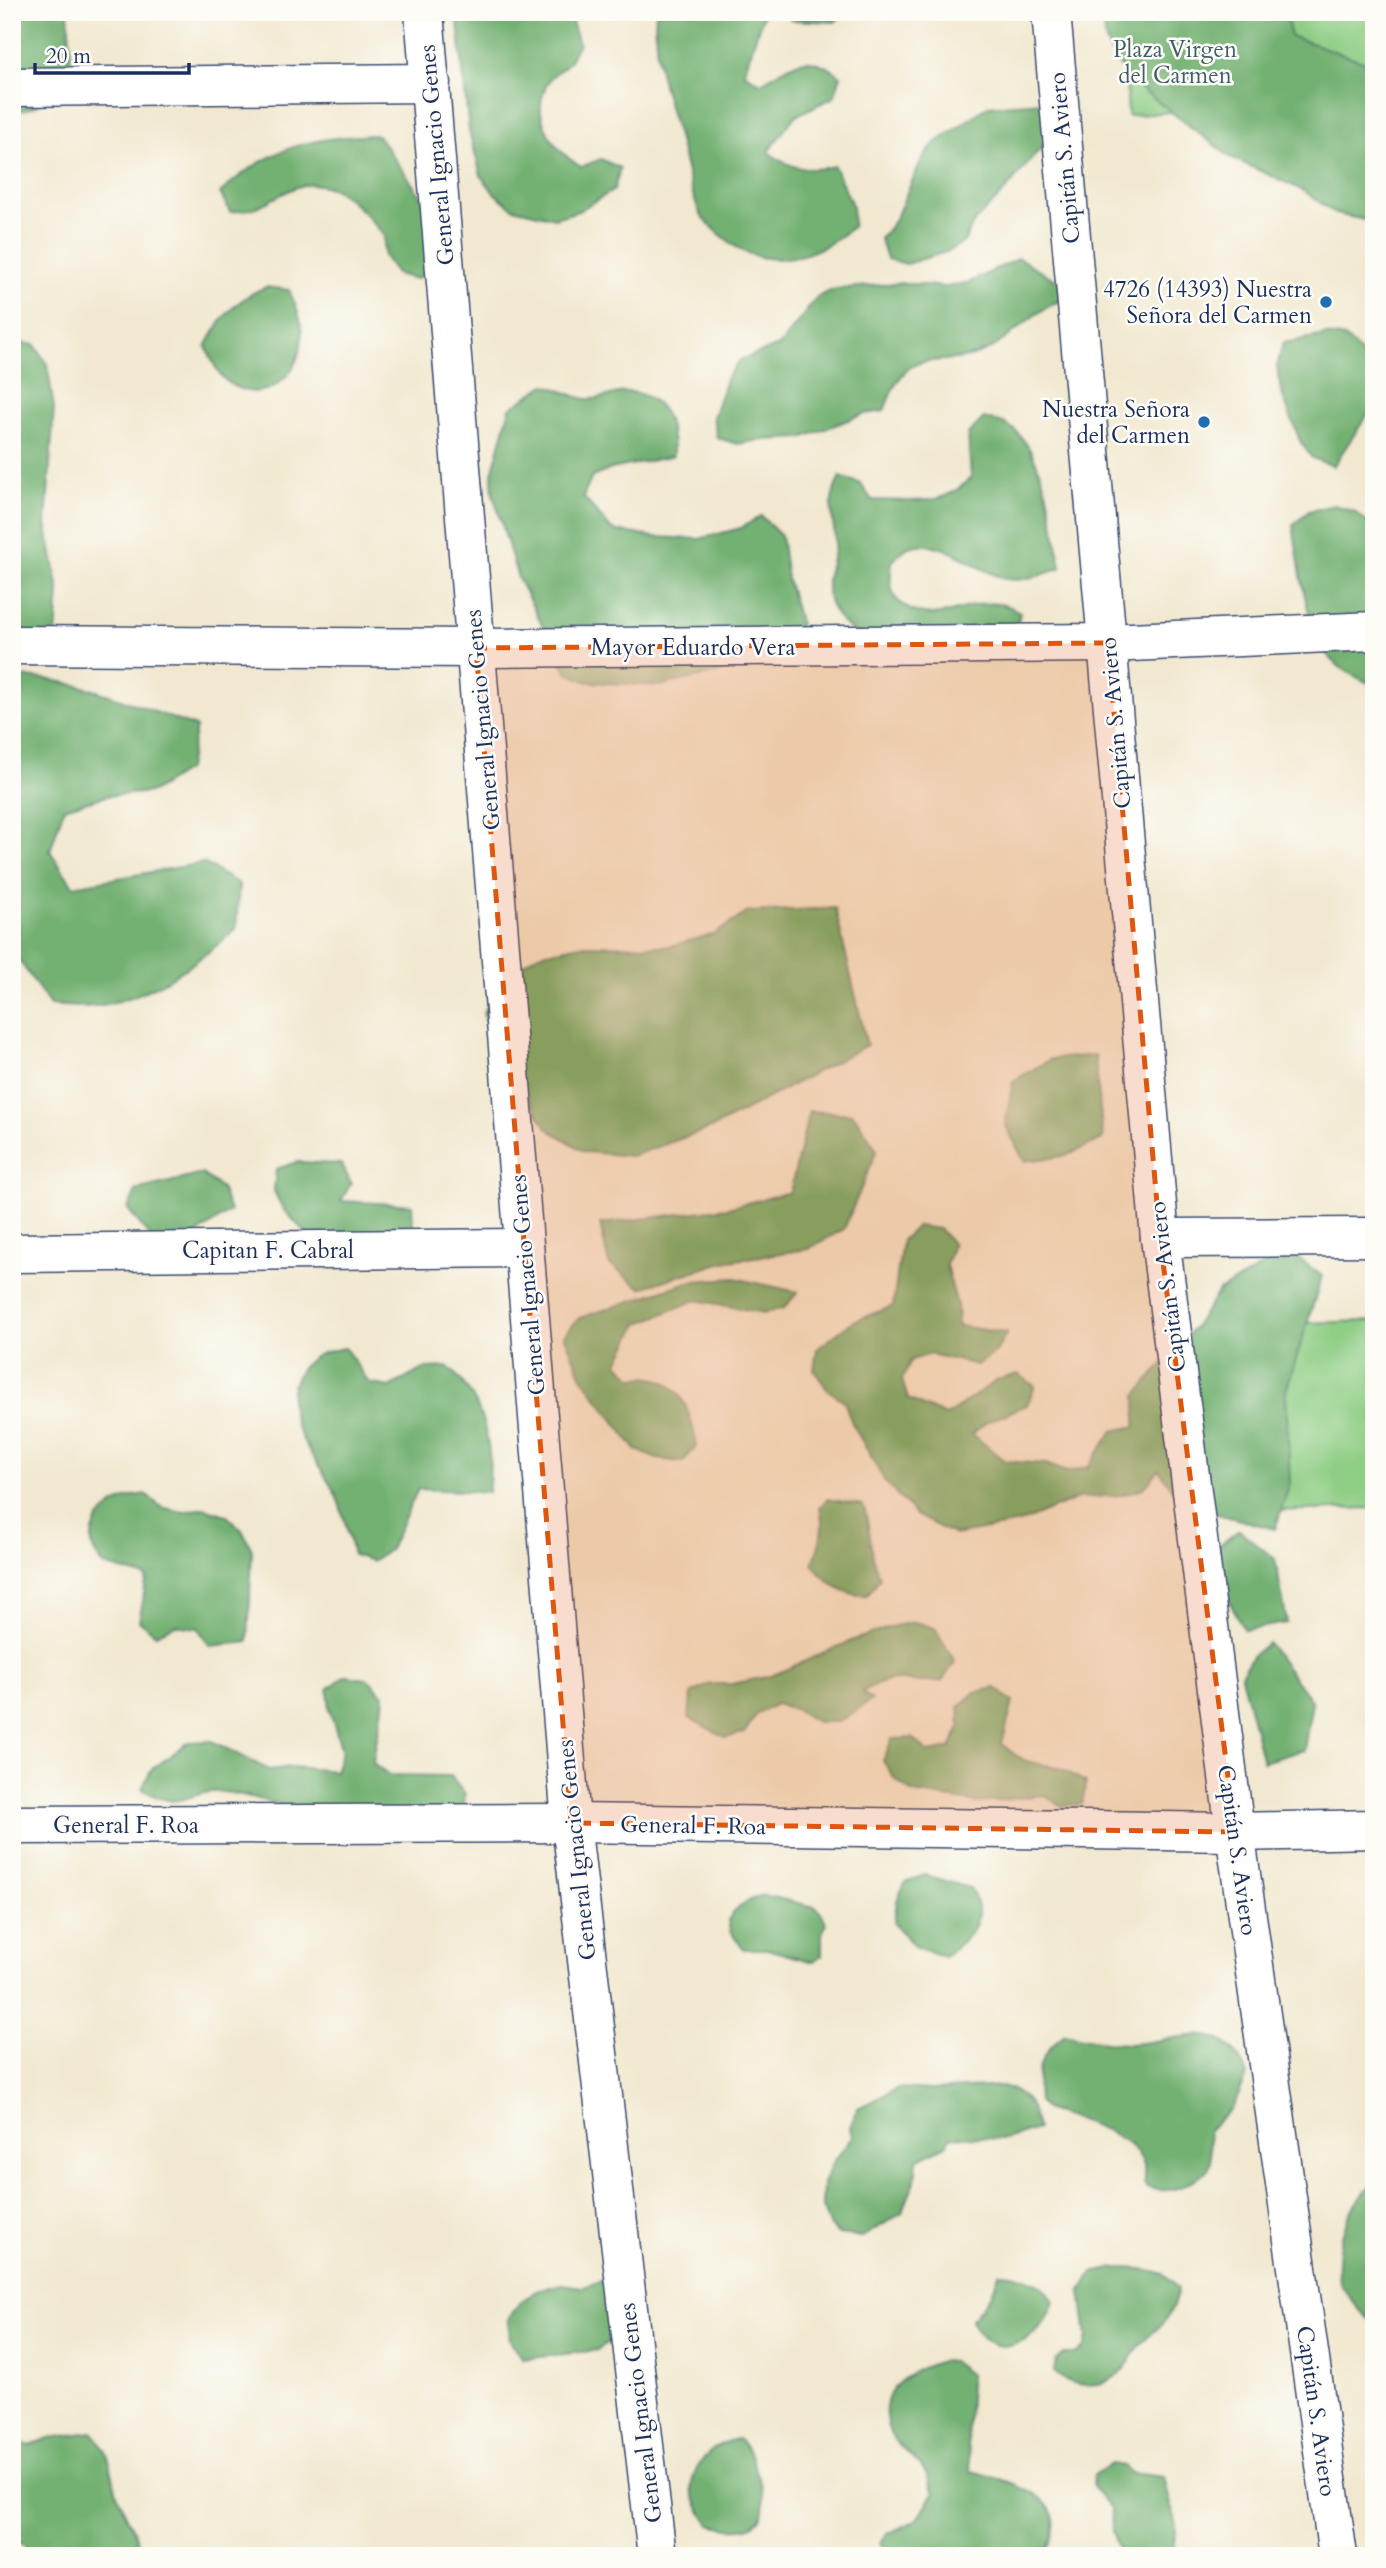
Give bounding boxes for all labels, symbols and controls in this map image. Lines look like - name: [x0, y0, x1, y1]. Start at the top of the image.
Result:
- scale bar: [35, 32, 189, 76]
- park label: Plaza Virgen del Carmen: [1113, 34, 1237, 91]
- text: 20 m: [46, 42, 91, 71]
- street label: General Ignacio Genes: [411, 43, 462, 267]
- street label: Capitán S. Aviero: [1042, 71, 1087, 245]
- place label: 4726 (14393) Nuestra Señora del Carmen: [1103, 274, 1312, 331]
- marker: 4726 (14393) Nuestra Señora del Carmen: [1318, 294, 1334, 310]
- place label: Nuestra Señora del Carmen: [1042, 394, 1190, 451]
- marker: Nuestra Señora del Carmen: [1196, 414, 1212, 430]
- street label: General Ignacio Genes: [457, 608, 508, 832]
- street label: Mayor Eduardo Vera: [591, 632, 795, 663]
- street label: Capitán S. Aviero: [1093, 636, 1138, 810]
- street label: General Ignacio Genes: [502, 1173, 553, 1397]
- street label: Capitán S. Aviero: [1142, 1200, 1193, 1374]
- street label: Capitan F. Cabral: [182, 1235, 354, 1266]
- street label: General Ignacio Genes: [549, 1738, 603, 1962]
- street label: Capitán S. Aviero: [1210, 1763, 1265, 1937]
- street label: General F. Roa: [620, 1809, 766, 1842]
- street label: General F. Roa: [53, 1810, 199, 1841]
- street label: General Ignacio Genes: [612, 2301, 669, 2525]
- street label: Capitán S. Aviero: [1289, 2324, 1344, 2498]

